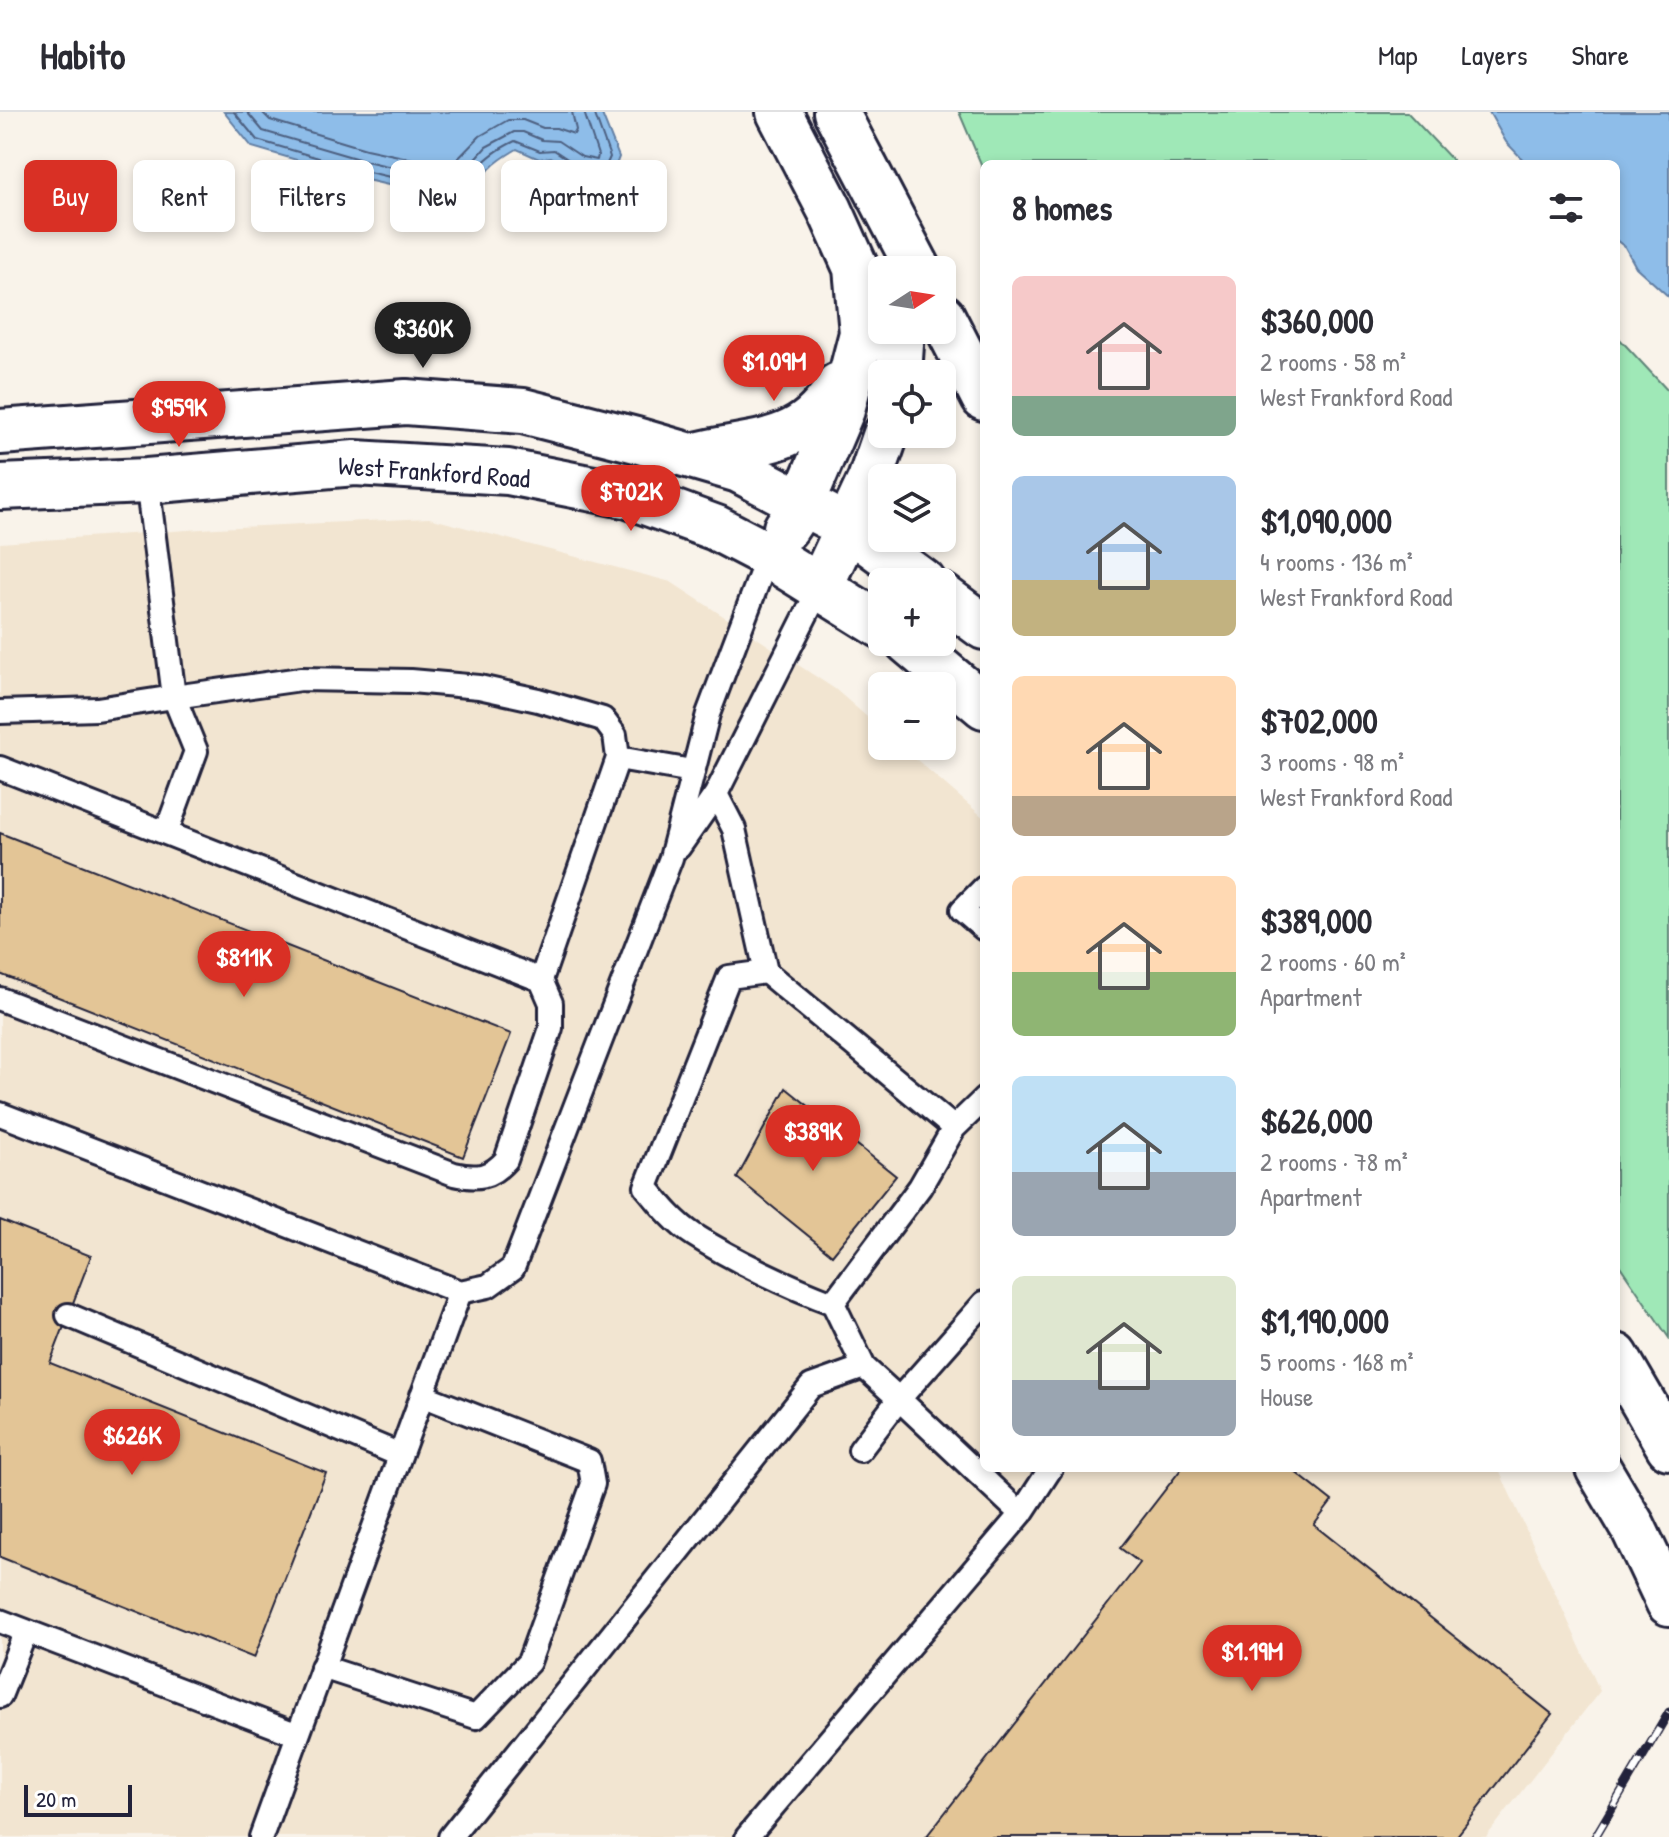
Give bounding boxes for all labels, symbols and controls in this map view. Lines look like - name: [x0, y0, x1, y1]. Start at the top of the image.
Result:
- text: Habito: [40, 29, 125, 81]
- text: Map: [1378, 36, 1418, 74]
- text: Layers: [1462, 36, 1527, 74]
- text: Share: [1571, 36, 1629, 74]
- chip: Buy: [24, 160, 117, 232]
- chip: Rent: [133, 160, 235, 232]
- chip: Filters: [251, 160, 374, 232]
- chip: New: [390, 160, 485, 232]
- chip: Apartment: [501, 160, 667, 232]
- text: 8 homes: [1012, 185, 1112, 231]
- icon: filters: [1544, 186, 1588, 230]
- north arrow: [868, 256, 956, 344]
- map controls: [868, 256, 956, 760]
- text: $360,000: [1260, 298, 1374, 344]
- pin: $360K: [367, 302, 479, 370]
- icon: home: [1076, 308, 1172, 404]
- text: $360K: [393, 310, 453, 345]
- pin: $1.09M: [709, 335, 839, 403]
- text: $1.09M: [742, 343, 806, 378]
- text: 2 rooms · 58 m²: [1260, 344, 1406, 379]
- button: locate: [868, 360, 956, 448]
- text: West Frankford Road: [1260, 379, 1452, 414]
- pin: $959K: [123, 381, 235, 449]
- text: $959K: [151, 389, 207, 424]
- street label: West Frankford Road: [337, 447, 531, 496]
- button: layers: [868, 464, 956, 552]
- pin: $702K: [575, 465, 687, 533]
- text: $702K: [599, 473, 663, 508]
- text: $1,090,000: [1260, 498, 1392, 544]
- icon: home: [1076, 508, 1172, 604]
- text: 4 rooms · 136 m²: [1260, 544, 1413, 579]
- button: +: [868, 568, 956, 656]
- text: West Frankford Road: [1260, 579, 1452, 614]
- button: −: [868, 672, 956, 760]
- text: $702,000: [1260, 698, 1378, 744]
- icon: home: [1076, 708, 1172, 804]
- text: 3 rooms · 98 m²: [1260, 744, 1404, 779]
- text: West Frankford Road: [1260, 779, 1452, 814]
- text: $389,000: [1260, 898, 1372, 944]
- icon: home: [1076, 908, 1172, 1004]
- pin: $811K: [188, 931, 300, 999]
- text: $811K: [216, 939, 272, 974]
- text: 2 rooms · 60 m²: [1260, 944, 1406, 979]
- text: Apartment: [1260, 979, 1362, 1014]
- text: $626,000: [1260, 1098, 1373, 1144]
- pin: $389K: [757, 1105, 869, 1173]
- icon: home: [1076, 1108, 1172, 1204]
- text: $389K: [783, 1113, 843, 1148]
- text: 2 rooms · 78 m²: [1260, 1144, 1408, 1179]
- text: Apartment: [1260, 1179, 1362, 1214]
- text: $1,190,000: [1260, 1298, 1389, 1344]
- icon: home: [1076, 1308, 1172, 1404]
- text: 5 rooms · 168 m²: [1260, 1344, 1414, 1379]
- text: House: [1260, 1379, 1313, 1414]
- pin: $626K: [76, 1409, 188, 1477]
- text: $626K: [102, 1417, 162, 1452]
- pin: $1.19M: [1187, 1625, 1317, 1693]
- text: $1.19M: [1221, 1633, 1283, 1668]
- scale bar: [24, 1781, 132, 1817]
- text: 20 m: [36, 1784, 76, 1814]

